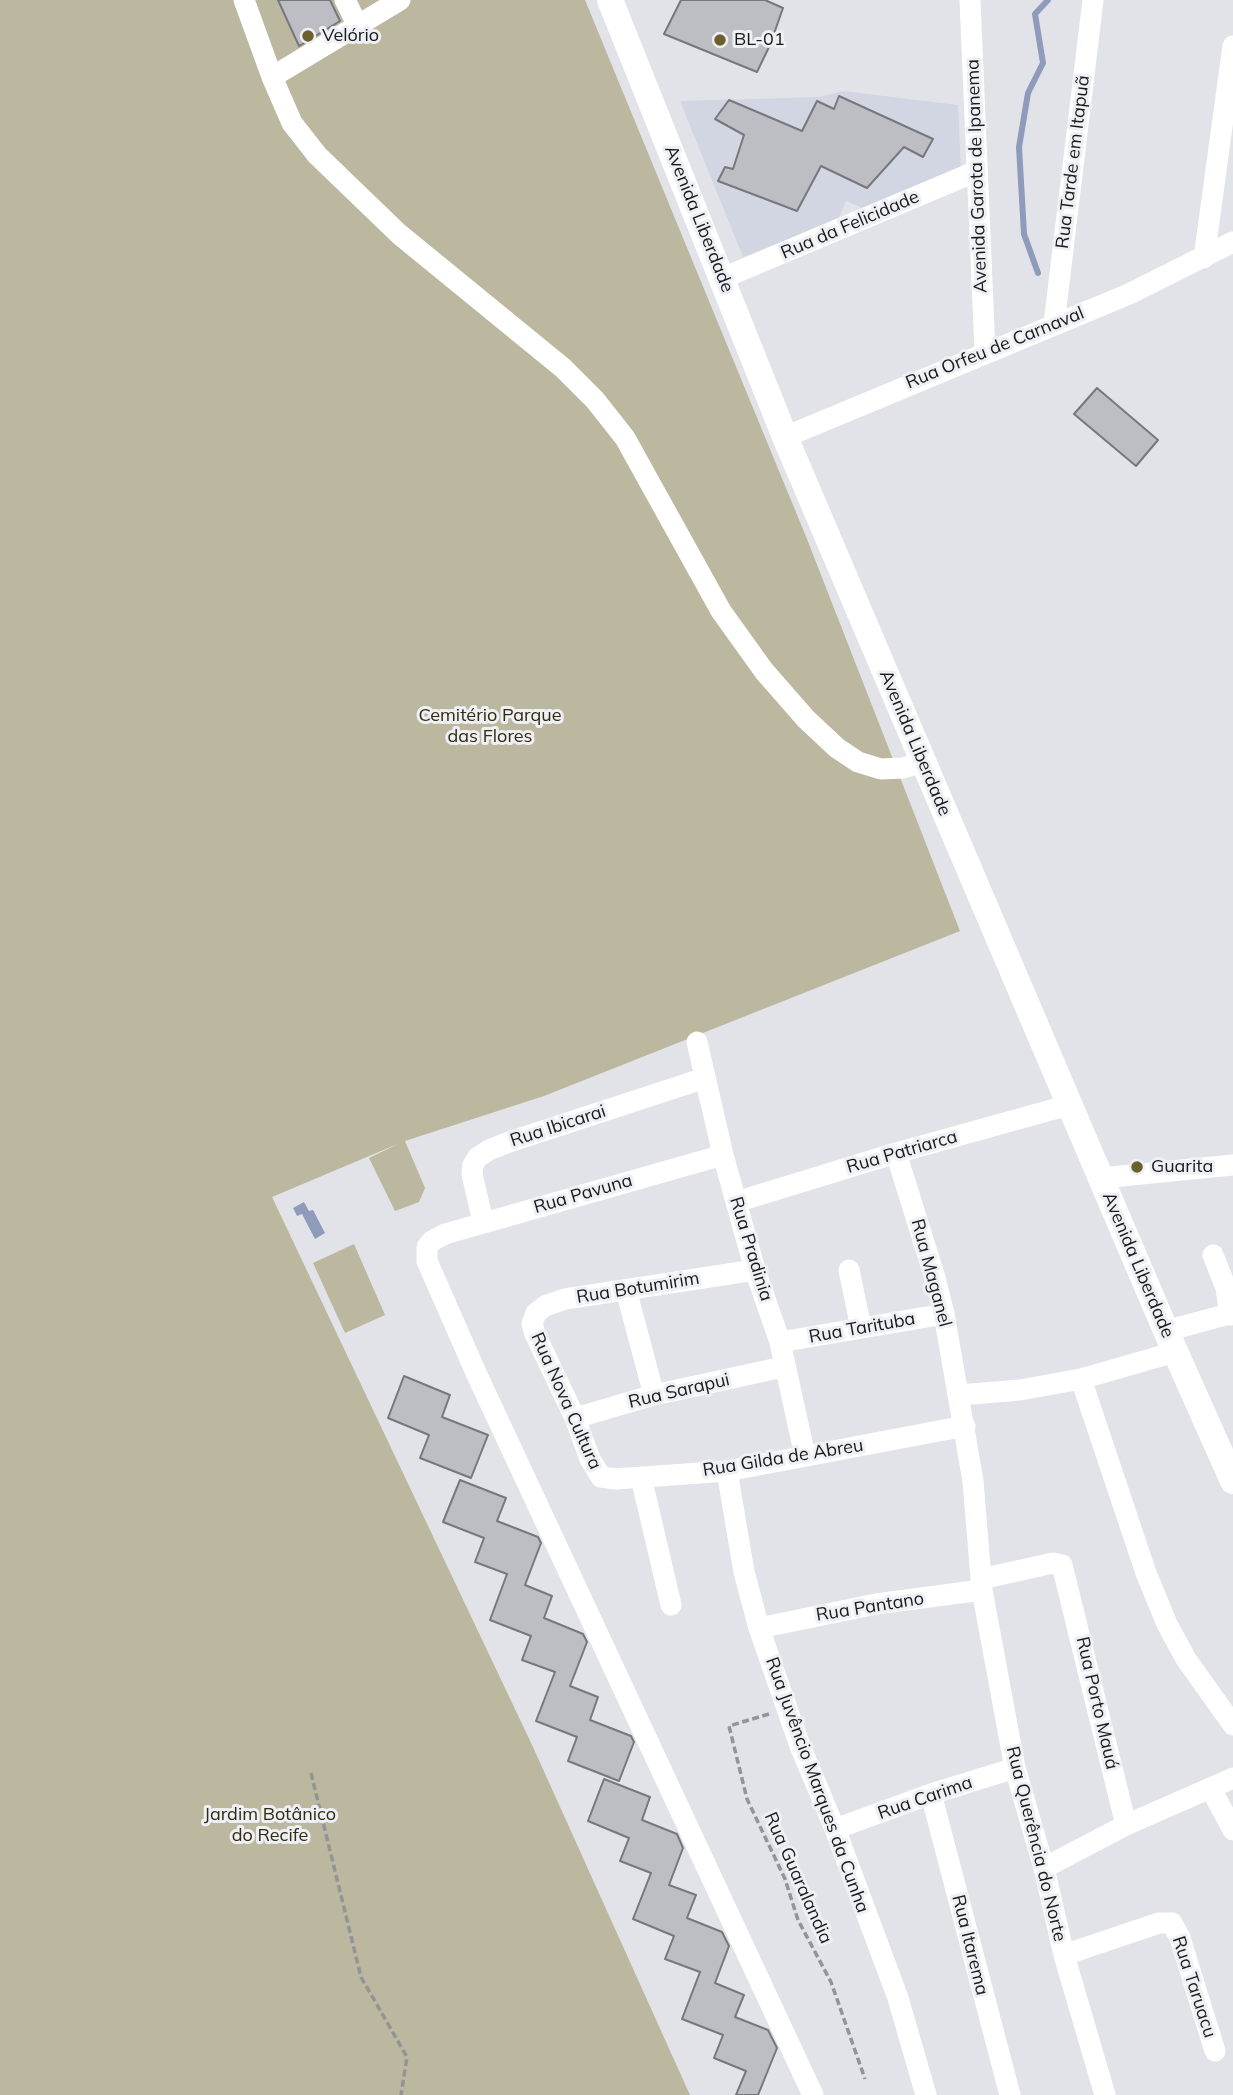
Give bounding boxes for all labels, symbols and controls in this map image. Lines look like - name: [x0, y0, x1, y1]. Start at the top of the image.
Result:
- place label: Velório: [322, 25, 379, 47]
- marker: Velório: [300, 28, 316, 44]
- place label: BL-01: [734, 29, 785, 51]
- marker: BL-01: [712, 32, 728, 48]
- street label: Avenida Garota de Ipanema: [962, 59, 992, 293]
- street label: Rua Tarde em Itapuã: [1052, 74, 1094, 250]
- street label: Avenida Liberdade: [660, 142, 738, 296]
- street label: Rua da Felicidade: [778, 186, 922, 264]
- street label: Rua Orfeu de Carnaval: [903, 302, 1087, 394]
- street label: Avenida Liberdade: [875, 667, 955, 819]
- park label: Cemitério Parque das Flores: [419, 705, 561, 748]
- street label: Rua Ibicarai: [507, 1100, 609, 1152]
- street label: Rua Patriarca: [844, 1126, 960, 1178]
- place label: Guarita: [1151, 1156, 1213, 1178]
- marker: Guarita: [1129, 1159, 1145, 1175]
- street label: Rua Pavuna: [531, 1170, 635, 1218]
- street label: Avenida Liberdade: [1098, 1189, 1178, 1341]
- street label: Rua Pradinia: [725, 1194, 777, 1304]
- street label: Rua Maganel: [906, 1217, 956, 1329]
- street label: Rua Botumirim: [575, 1268, 701, 1308]
- street label: Rua Tarituba: [807, 1308, 917, 1348]
- street label: Rua Nova Cultura: [526, 1329, 606, 1473]
- street label: Rua Sarapui: [626, 1369, 732, 1413]
- street label: Rua Gilda de Abreu: [701, 1435, 865, 1481]
- street label: Rua Pantano: [815, 1588, 925, 1626]
- street label: Rua Porto Mauá: [1071, 1635, 1123, 1771]
- street label: Rua Juvêncio Marques da Cunha: [761, 1654, 873, 1916]
- street label: Rua Querência do Norte: [1001, 1744, 1071, 1944]
- street label: Rua Carima: [875, 1772, 975, 1824]
- park label: Jardim Botânico do Recife: [204, 1804, 336, 1846]
- street label: Rua Guaralandia: [759, 1809, 837, 1947]
- street label: Rua Itarema: [947, 1892, 993, 1998]
- street label: Rua Taruacu: [1167, 1933, 1221, 2041]

